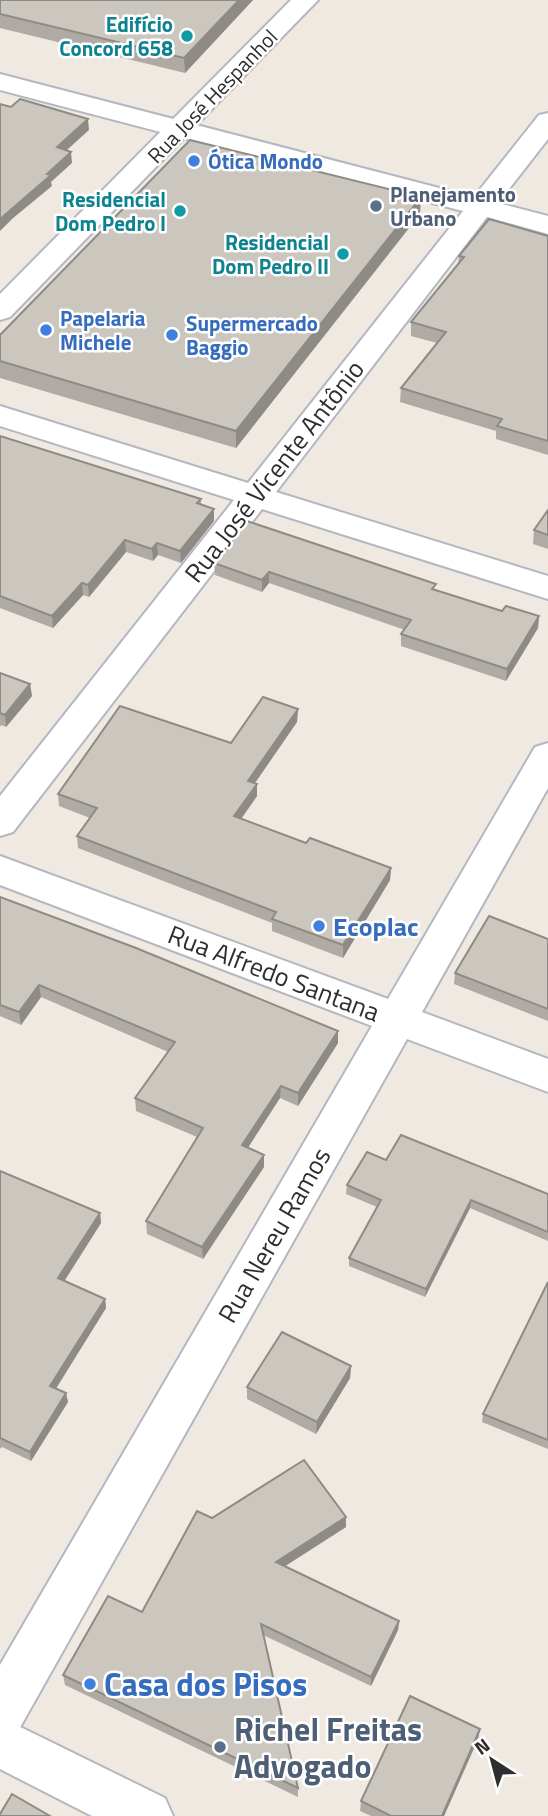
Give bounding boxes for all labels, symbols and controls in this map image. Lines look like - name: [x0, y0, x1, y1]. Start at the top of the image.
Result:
- place label: Edifício Concord 658: [59, 8, 173, 64]
- street label: Rua José Hespanhol: [139, 22, 285, 170]
- marker: Edifício Concord 658: [179, 28, 195, 44]
- place label: Ótica Mondo: [208, 145, 323, 177]
- marker: Ótica Mondo: [186, 153, 202, 169]
- place label: Planejamento Urbano: [390, 178, 516, 234]
- place label: Residencial Dom Pedro I: [55, 183, 166, 239]
- marker: Planejamento Urbano: [368, 198, 384, 214]
- marker: Residencial Dom Pedro I: [172, 203, 188, 219]
- place label: Residencial Dom Pedro II: [212, 226, 329, 282]
- marker: Residencial Dom Pedro II: [335, 246, 351, 262]
- place label: Papelaria Michele: [60, 302, 146, 358]
- place label: Supermercado Baggio: [186, 307, 318, 363]
- marker: Papelaria Michele: [38, 322, 54, 338]
- marker: Supermercado Baggio: [164, 327, 180, 343]
- street label: Rua José Vicente Antônio: [175, 351, 373, 591]
- place label: Ecoplac: [333, 907, 419, 946]
- street label: Rua Alfredo Santana: [163, 915, 385, 1031]
- marker: Ecoplac: [311, 918, 327, 934]
- street label: Rua Nereu Ramos: [208, 1140, 340, 1330]
- place label: Casa dos Pisos: [104, 1660, 307, 1708]
- marker: Casa dos Pisos: [82, 1676, 98, 1692]
- place label: Richel Freitas Advogado: [234, 1705, 422, 1790]
- north arrow: [457, 1725, 527, 1795]
- text: N: [468, 1730, 496, 1761]
- marker: Richel Freitas Advogado: [212, 1739, 228, 1755]

